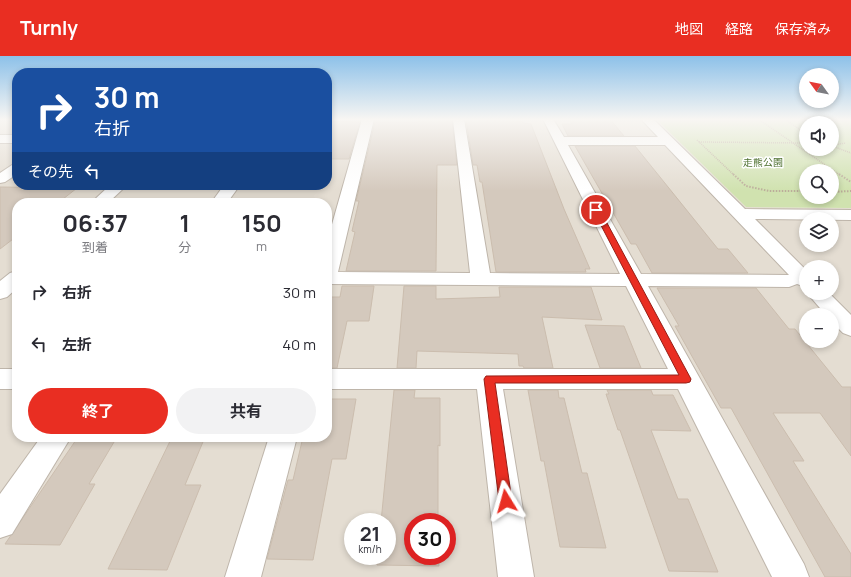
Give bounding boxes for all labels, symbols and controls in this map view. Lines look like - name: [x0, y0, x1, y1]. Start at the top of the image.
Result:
- text: Turnly: [20, 15, 78, 41]
- text: 地図: [675, 19, 703, 38]
- text: 経路: [725, 19, 753, 38]
- text: 保存済み: [775, 19, 831, 38]
- north arrow: [799, 68, 839, 108]
- map controls: [799, 68, 839, 348]
- text: 30 m: [94, 78, 159, 116]
- icon: right: [28, 84, 80, 136]
- text: 右折: [94, 116, 130, 140]
- button: sound: [799, 116, 839, 156]
- park label: 走熊公園: [743, 155, 783, 169]
- icon: left: [81, 160, 103, 182]
- text: その先: [28, 161, 73, 182]
- button: search: [799, 164, 839, 204]
- pin: [579, 193, 613, 227]
- icon: arrive: [585, 199, 607, 221]
- text: 06:37: [62, 206, 128, 239]
- text: 1: [179, 206, 190, 239]
- text: 150: [241, 206, 282, 239]
- button: layers: [799, 212, 839, 252]
- text: m: [256, 237, 267, 255]
- text: 到着: [82, 238, 108, 256]
- text: 分: [178, 238, 191, 256]
- button: +: [799, 260, 839, 300]
- icon: right: [28, 281, 50, 303]
- text: 右折: [62, 282, 92, 303]
- text: 30 m: [283, 282, 316, 303]
- button: −: [799, 308, 839, 348]
- icon: left: [28, 333, 50, 355]
- text: 左折: [62, 334, 92, 355]
- text: 40 m: [282, 334, 316, 355]
- button: 終了: [28, 388, 168, 434]
- button: 共有: [176, 388, 316, 434]
- position arrow: [485, 480, 527, 522]
- speed limit sign: 30: [404, 513, 456, 565]
- text: 21: [360, 520, 380, 547]
- text: km/h: [358, 542, 382, 556]

